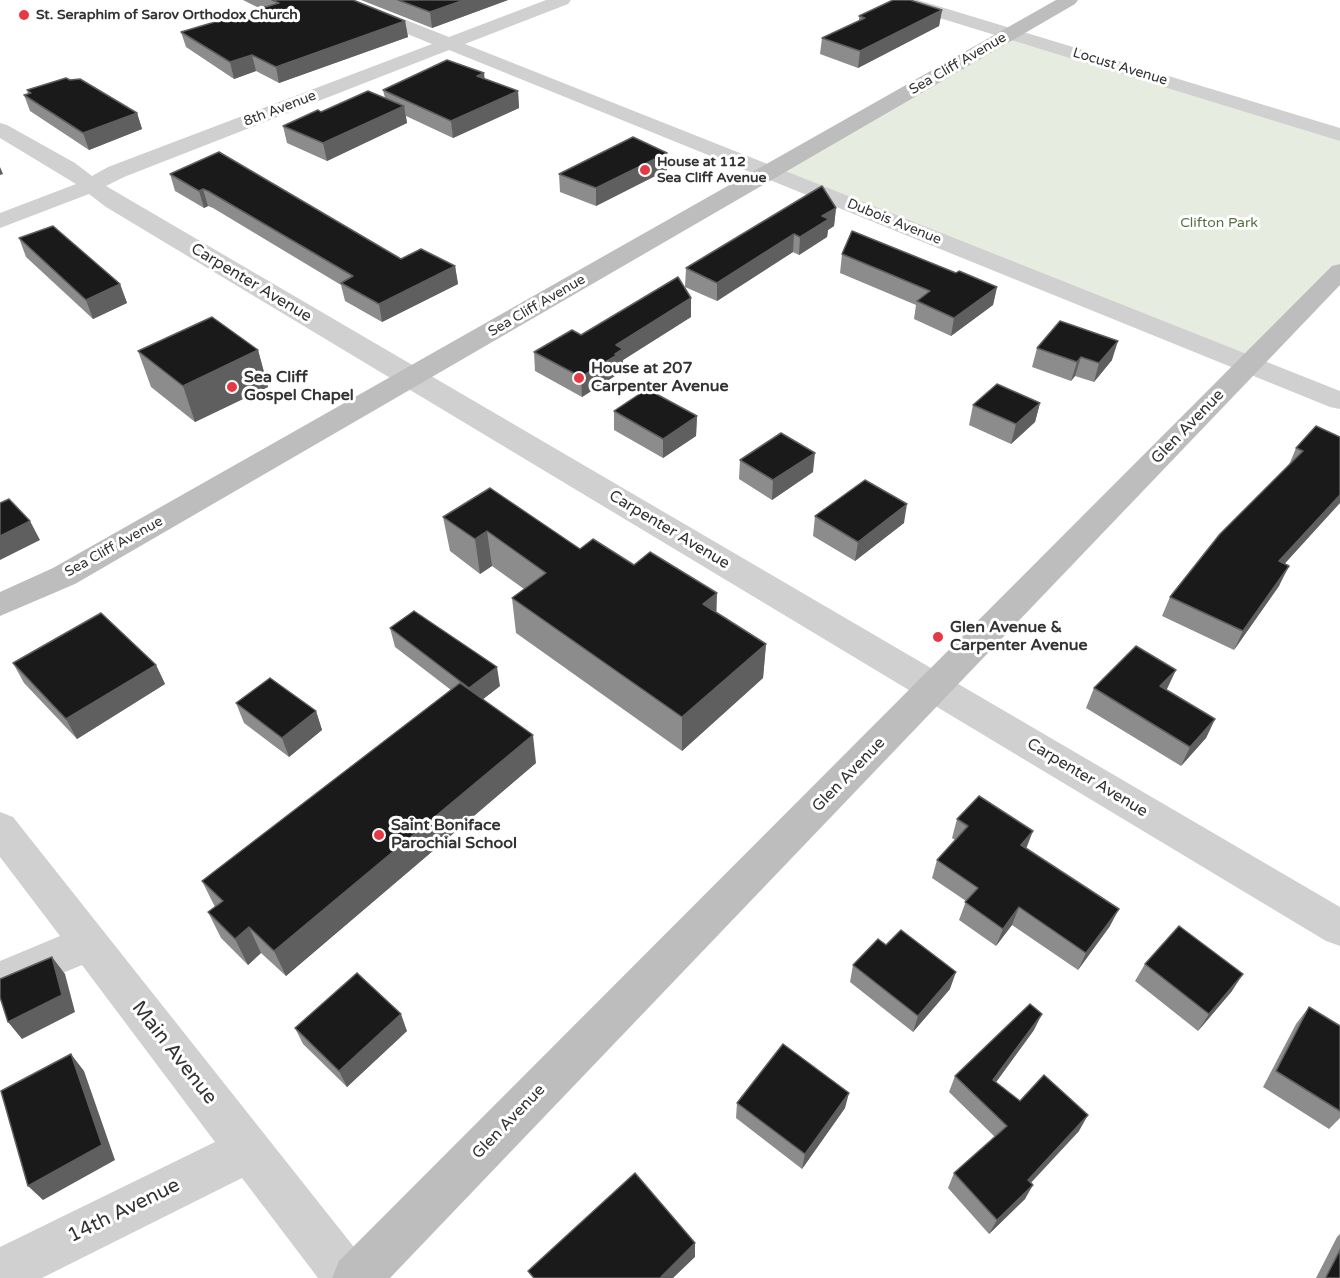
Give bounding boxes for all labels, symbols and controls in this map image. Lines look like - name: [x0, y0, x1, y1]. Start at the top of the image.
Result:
- place label: St. Seraphim of Sarov Orthodox Church: [36, 7, 298, 23]
- marker: St. Seraphim of Sarov Orthodox Church: [17, 8, 31, 22]
- street label: Sea Cliff Avenue: [906, 29, 1010, 99]
- street label: Locust Avenue: [1071, 45, 1169, 89]
- street label: 8th Avenue: [241, 87, 319, 131]
- place label: House at 112 Sea Cliff Avenue: [657, 154, 766, 186]
- marker: House at 112 Sea Cliff Avenue: [638, 163, 652, 177]
- street label: Dubois Avenue: [844, 195, 944, 249]
- park label: Clifton Park: [1180, 215, 1258, 231]
- street label: Carpenter Avenue: [187, 239, 315, 327]
- street label: Sea Cliff Avenue: [485, 271, 589, 341]
- place label: House at 207 Carpenter Avenue: [591, 359, 729, 397]
- place label: Sea Cliff Gospel Chapel: [244, 368, 354, 406]
- marker: House at 207 Carpenter Avenue: [572, 371, 586, 385]
- marker: Sea Cliff Gospel Chapel: [225, 380, 239, 394]
- street label: Glen Avenue: [1148, 386, 1228, 468]
- street label: Carpenter Avenue: [605, 486, 733, 574]
- street label: Sea Cliff Avenue: [62, 513, 166, 581]
- place label: Glen Avenue & Carpenter Avenue: [950, 618, 1088, 656]
- marker: Glen Avenue & Carpenter Avenue: [931, 630, 945, 644]
- street label: Glen Avenue: [809, 734, 889, 816]
- street label: Carpenter Avenue: [1023, 734, 1151, 822]
- place label: Saint Boniface Parochial School: [391, 816, 517, 854]
- marker: Saint Boniface Parochial School: [372, 828, 386, 842]
- street label: Main Avenue: [126, 997, 222, 1109]
- street label: Glen Avenue: [469, 1081, 549, 1163]
- street label: 14th Avenue: [64, 1174, 184, 1248]

